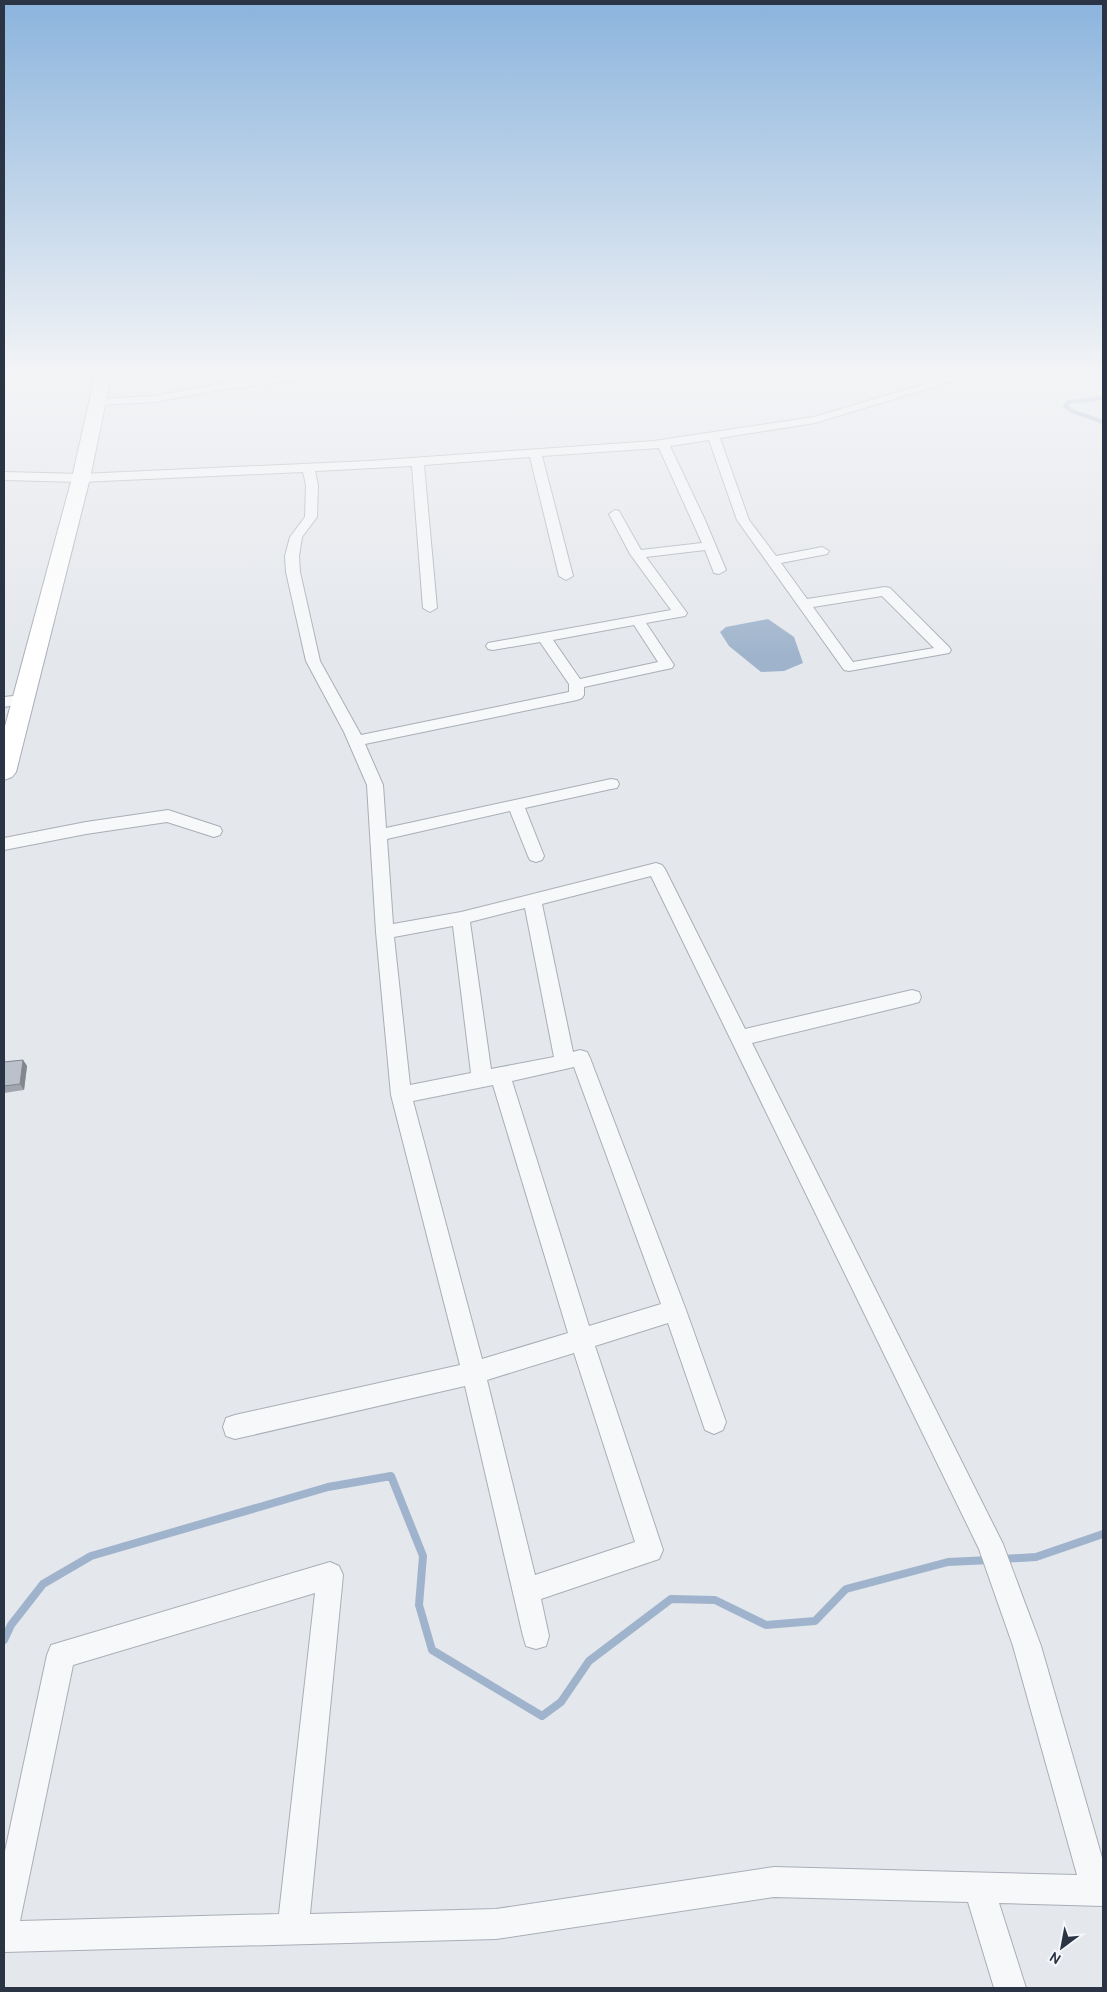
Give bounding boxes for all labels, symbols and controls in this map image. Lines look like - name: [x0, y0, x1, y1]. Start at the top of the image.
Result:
- north arrow: [1037, 1922, 1087, 1972]
- text: N: [1046, 1948, 1064, 1968]

